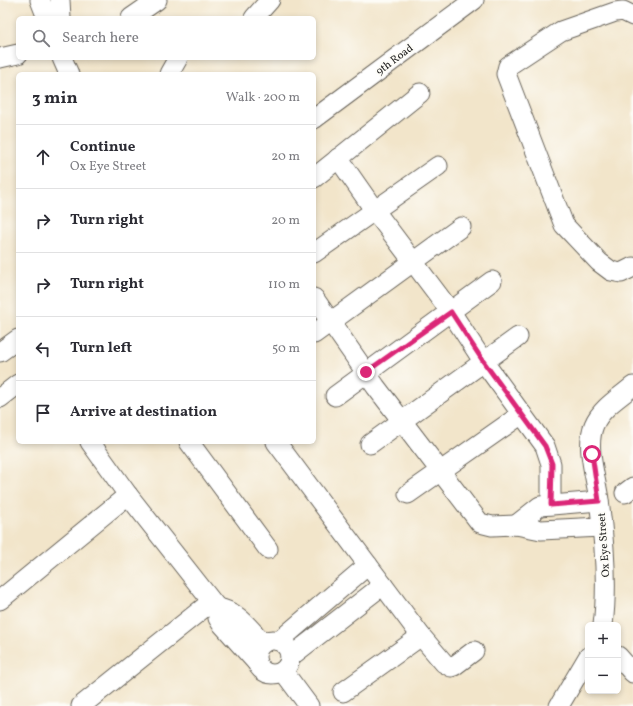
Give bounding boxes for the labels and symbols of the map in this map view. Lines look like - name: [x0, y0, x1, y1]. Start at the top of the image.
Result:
- street label: 9th Road: [373, 41, 417, 79]
- route end: [357, 363, 375, 381]
- route start: [583, 445, 601, 463]
- street label: Ox Eye Street: [595, 512, 614, 578]

